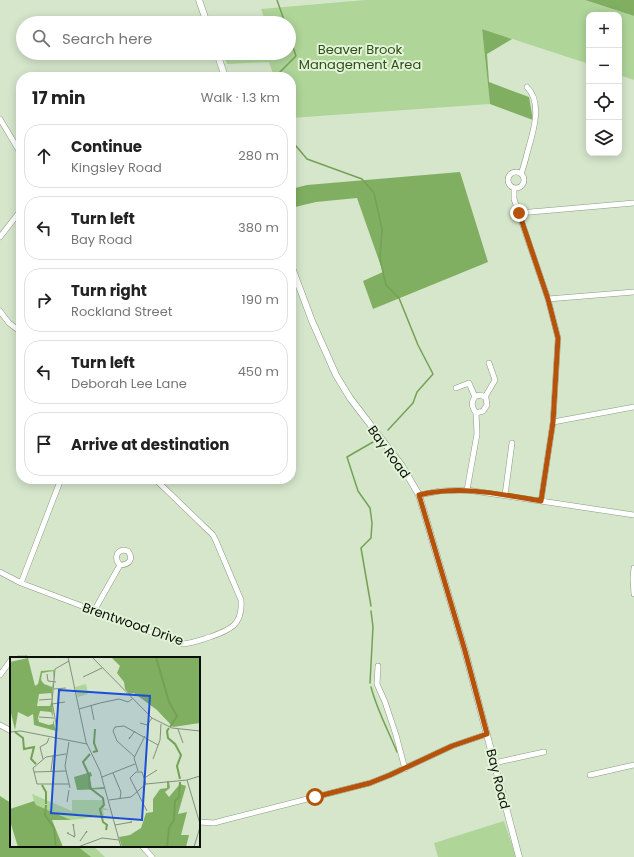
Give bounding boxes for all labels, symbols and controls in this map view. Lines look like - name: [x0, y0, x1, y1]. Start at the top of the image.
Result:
- map controls: [586, 12, 622, 156]
- button: +: [586, 12, 622, 48]
- search box: [16, 16, 296, 60]
- icon: search: [30, 27, 52, 49]
- text: Search here: [62, 28, 152, 49]
- park label: Beaver Brook Management Area: [299, 40, 421, 74]
- button: −: [586, 48, 622, 84]
- button: locate: [586, 84, 622, 120]
- text: 17 min: [32, 86, 86, 110]
- text: Walk · 1.3 km: [201, 88, 280, 107]
- button: layers: [586, 120, 622, 156]
- text: Continue: [71, 136, 142, 157]
- icon: ahead: [33, 145, 55, 167]
- text: 280 m: [238, 146, 279, 165]
- text: Kingsley Road: [71, 158, 162, 177]
- route end: [510, 204, 528, 222]
- text: Turn left: [71, 208, 135, 229]
- icon: left: [33, 217, 55, 239]
- text: 380 m: [238, 218, 279, 237]
- text: Bay Road: [71, 230, 132, 249]
- text: Turn right: [71, 280, 147, 301]
- icon: right: [33, 289, 55, 311]
- text: 190 m: [242, 290, 279, 309]
- text: Rockland Street: [71, 302, 172, 321]
- text: Turn left: [71, 352, 135, 373]
- icon: left: [33, 361, 55, 383]
- text: 450 m: [238, 362, 279, 381]
- text: Deborah Lee Lane: [71, 374, 187, 393]
- street label: Bay Road: [363, 422, 415, 482]
- icon: arrive: [33, 433, 55, 455]
- text: Arrive at destination: [71, 434, 229, 455]
- street label: Brentwood Drive: [80, 598, 186, 650]
- inset map: [10, 657, 200, 847]
- street label: Bay Road: [481, 747, 515, 811]
- route start: [306, 788, 324, 806]

